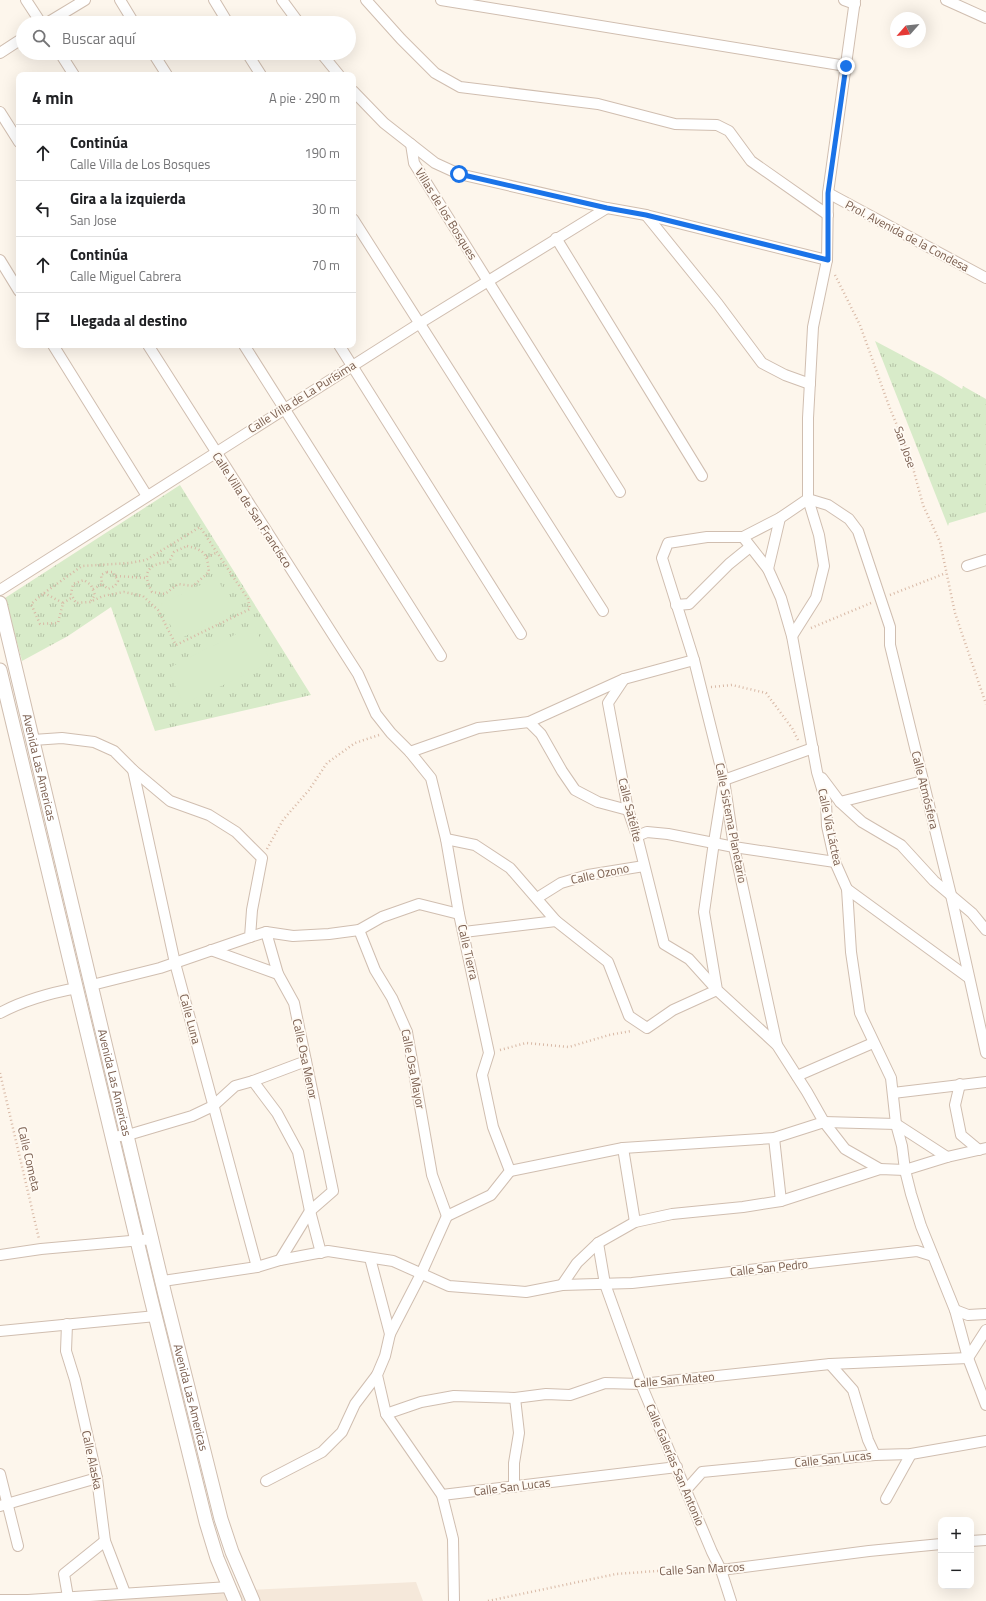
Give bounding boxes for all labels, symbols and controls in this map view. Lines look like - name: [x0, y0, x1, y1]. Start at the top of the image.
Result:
- north arrow: [890, 12, 926, 48]
- search box: [16, 16, 356, 60]
- icon: search: [30, 27, 52, 49]
- text: Buscar aquí: [62, 27, 135, 50]
- route end: [837, 57, 855, 75]
- text: 4 min: [32, 85, 73, 111]
- text: A pie · 290 m: [269, 88, 340, 108]
- text: Continúa: [70, 131, 128, 154]
- icon: ahead: [32, 142, 54, 164]
- text: 190 m: [304, 143, 340, 163]
- text: Calle Villa de Los Bosques: [70, 154, 210, 174]
- street label: Villas de los Bosques: [410, 164, 483, 264]
- route start: [450, 165, 468, 183]
- text: Gira a la izquierda: [70, 187, 186, 210]
- street label: Prol. Avenida de la Condesa: [842, 195, 973, 276]
- icon: left: [32, 198, 54, 220]
- text: 30 m: [312, 199, 340, 219]
- text: San Jose: [70, 210, 117, 230]
- text: Continúa: [70, 243, 128, 266]
- icon: ahead: [32, 254, 54, 276]
- text: 70 m: [312, 255, 340, 275]
- text: Calle Miguel Cabrera: [70, 266, 181, 286]
- text: Llegada al destino: [70, 309, 187, 332]
- icon: arrive: [32, 310, 54, 332]
- street label: Calle Villa de La Purísima: [244, 356, 360, 438]
- street label: San Jose: [889, 423, 922, 470]
- street label: Calle Villa de San Francisco: [208, 448, 297, 571]
- street label: Avenida Las Americas: [18, 712, 62, 823]
- street label: Calle Atmósfera: [907, 749, 944, 831]
- street label: Calle Sistema Planetario: [711, 761, 752, 885]
- street label: Calle Satélite: [613, 776, 648, 844]
- street label: Calle Vía Láctea: [813, 787, 848, 867]
- street label: Calle Ozono: [569, 858, 631, 889]
- street label: Calle Tierra: [453, 922, 484, 981]
- street label: Calle Luna: [175, 992, 206, 1046]
- street label: Calle Osa Menor: [288, 1017, 323, 1101]
- street label: Avenida Las Americas: [93, 1027, 137, 1138]
- street label: Calle Osa Mayor: [396, 1027, 431, 1111]
- street label: Calle Cometa: [13, 1125, 46, 1193]
- street label: Calle San Pedro: [729, 1254, 809, 1281]
- street label: Avenida Las Americas: [169, 1342, 214, 1453]
- street label: Calle San Mateo: [633, 1367, 715, 1392]
- street label: Calle Galerías San Antonio: [641, 1401, 710, 1529]
- street label: Calle Alaska: [77, 1429, 108, 1491]
- street label: Calle San Lucas: [794, 1445, 873, 1472]
- street label: Calle San Lucas: [472, 1472, 552, 1501]
- map controls: [938, 1517, 974, 1589]
- button: +: [938, 1517, 974, 1553]
- button: −: [938, 1553, 974, 1589]
- street label: Calle San Marcos: [659, 1557, 746, 1580]

